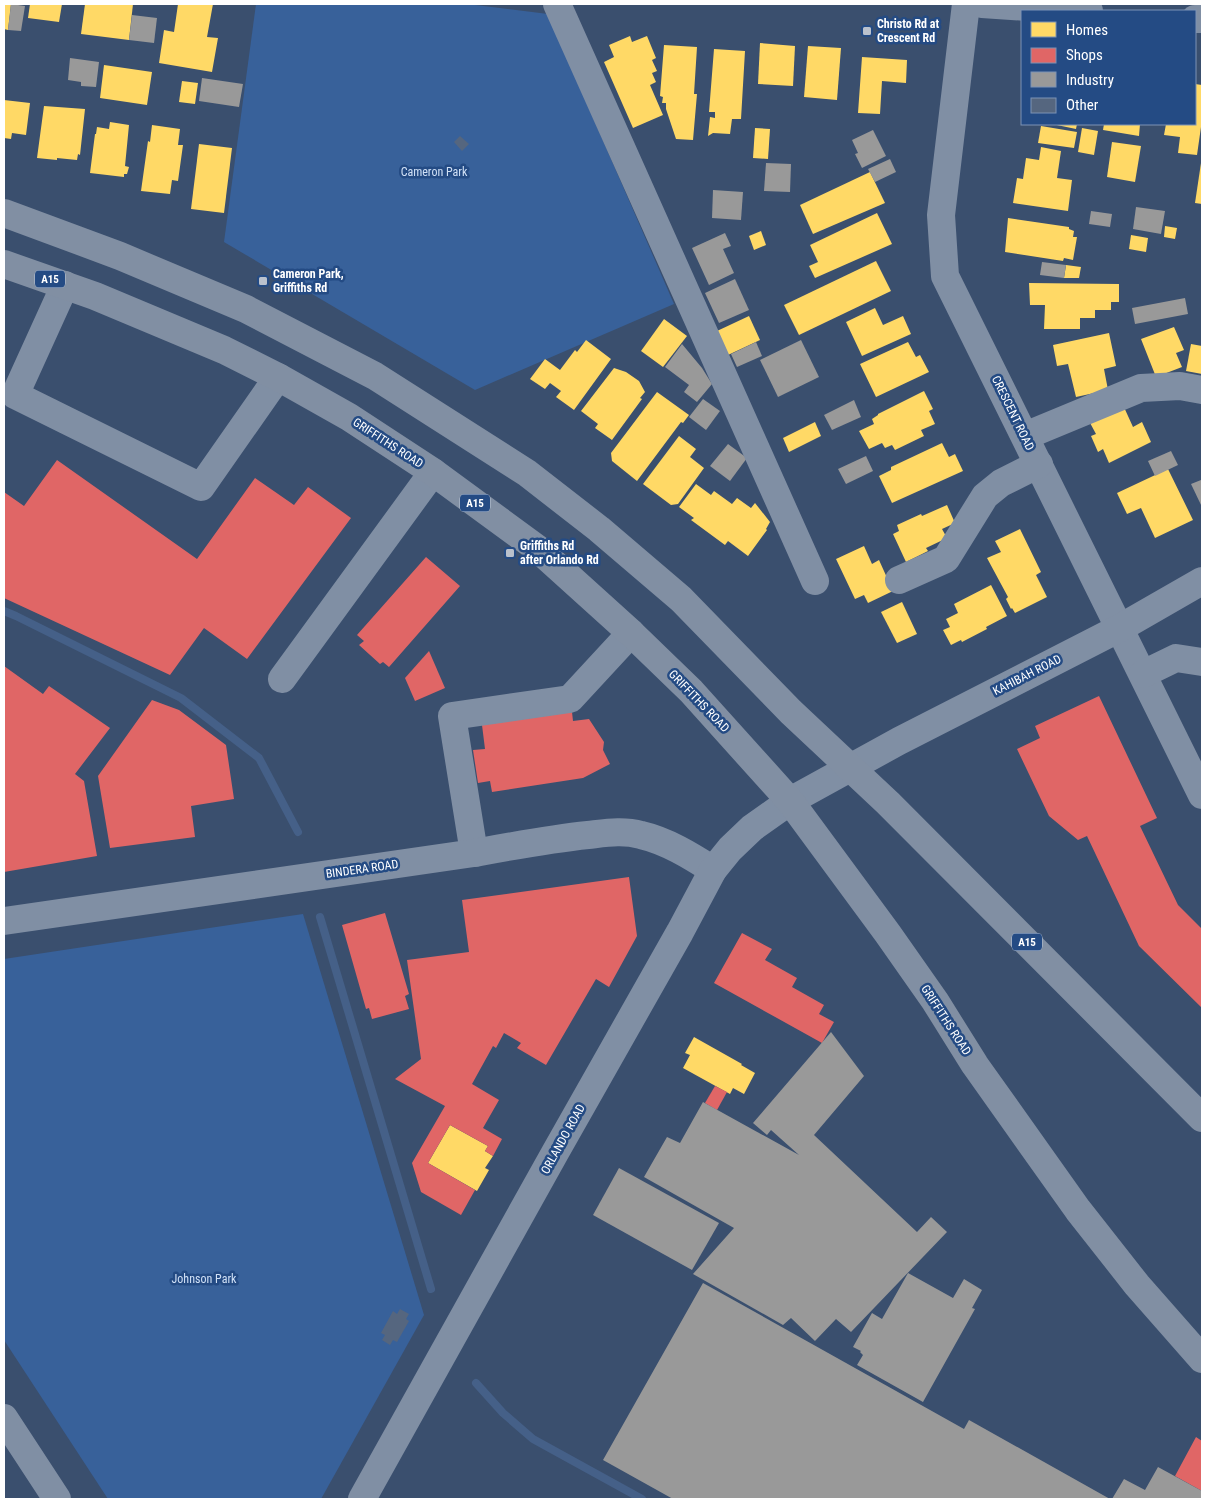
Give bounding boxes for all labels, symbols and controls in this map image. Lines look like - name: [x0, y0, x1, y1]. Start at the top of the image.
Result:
- legend: [1021, 10, 1196, 125]
- place label: Christo Rd at Crescent Rd: [877, 17, 939, 45]
- text: Homes: [1066, 21, 1108, 39]
- marker: Christo Rd at Crescent Rd: [861, 25, 873, 37]
- text: Shops: [1066, 46, 1103, 64]
- text: Industry: [1066, 71, 1114, 89]
- text: Other: [1066, 96, 1099, 114]
- park label: Cameron Park: [401, 165, 468, 179]
- place label: Cameron Park, Griffiths Rd: [273, 267, 344, 295]
- road number: A15: [35, 270, 65, 288]
- marker: Cameron Park, Griffiths Rd: [257, 275, 269, 287]
- street label: CRESCENT ROAD: [989, 373, 1037, 453]
- street label: GRIFFITHS ROAD: [350, 415, 426, 471]
- road number: A15: [460, 494, 490, 512]
- place label: Griffiths Rd after Orlando Rd: [520, 539, 599, 567]
- marker: Griffiths Rd after Orlando Rd: [504, 547, 516, 559]
- street label: KAHIBAH ROAD: [990, 652, 1064, 698]
- street label: GRIFFITHS ROAD: [666, 667, 732, 735]
- street label: BINDERA ROAD: [325, 857, 399, 881]
- road number: A15: [1012, 934, 1042, 950]
- street label: GRIFFITHS ROAD: [918, 982, 974, 1058]
- street label: ORLANDO ROAD: [538, 1101, 588, 1176]
- park label: Johnson Park: [172, 1272, 237, 1286]

